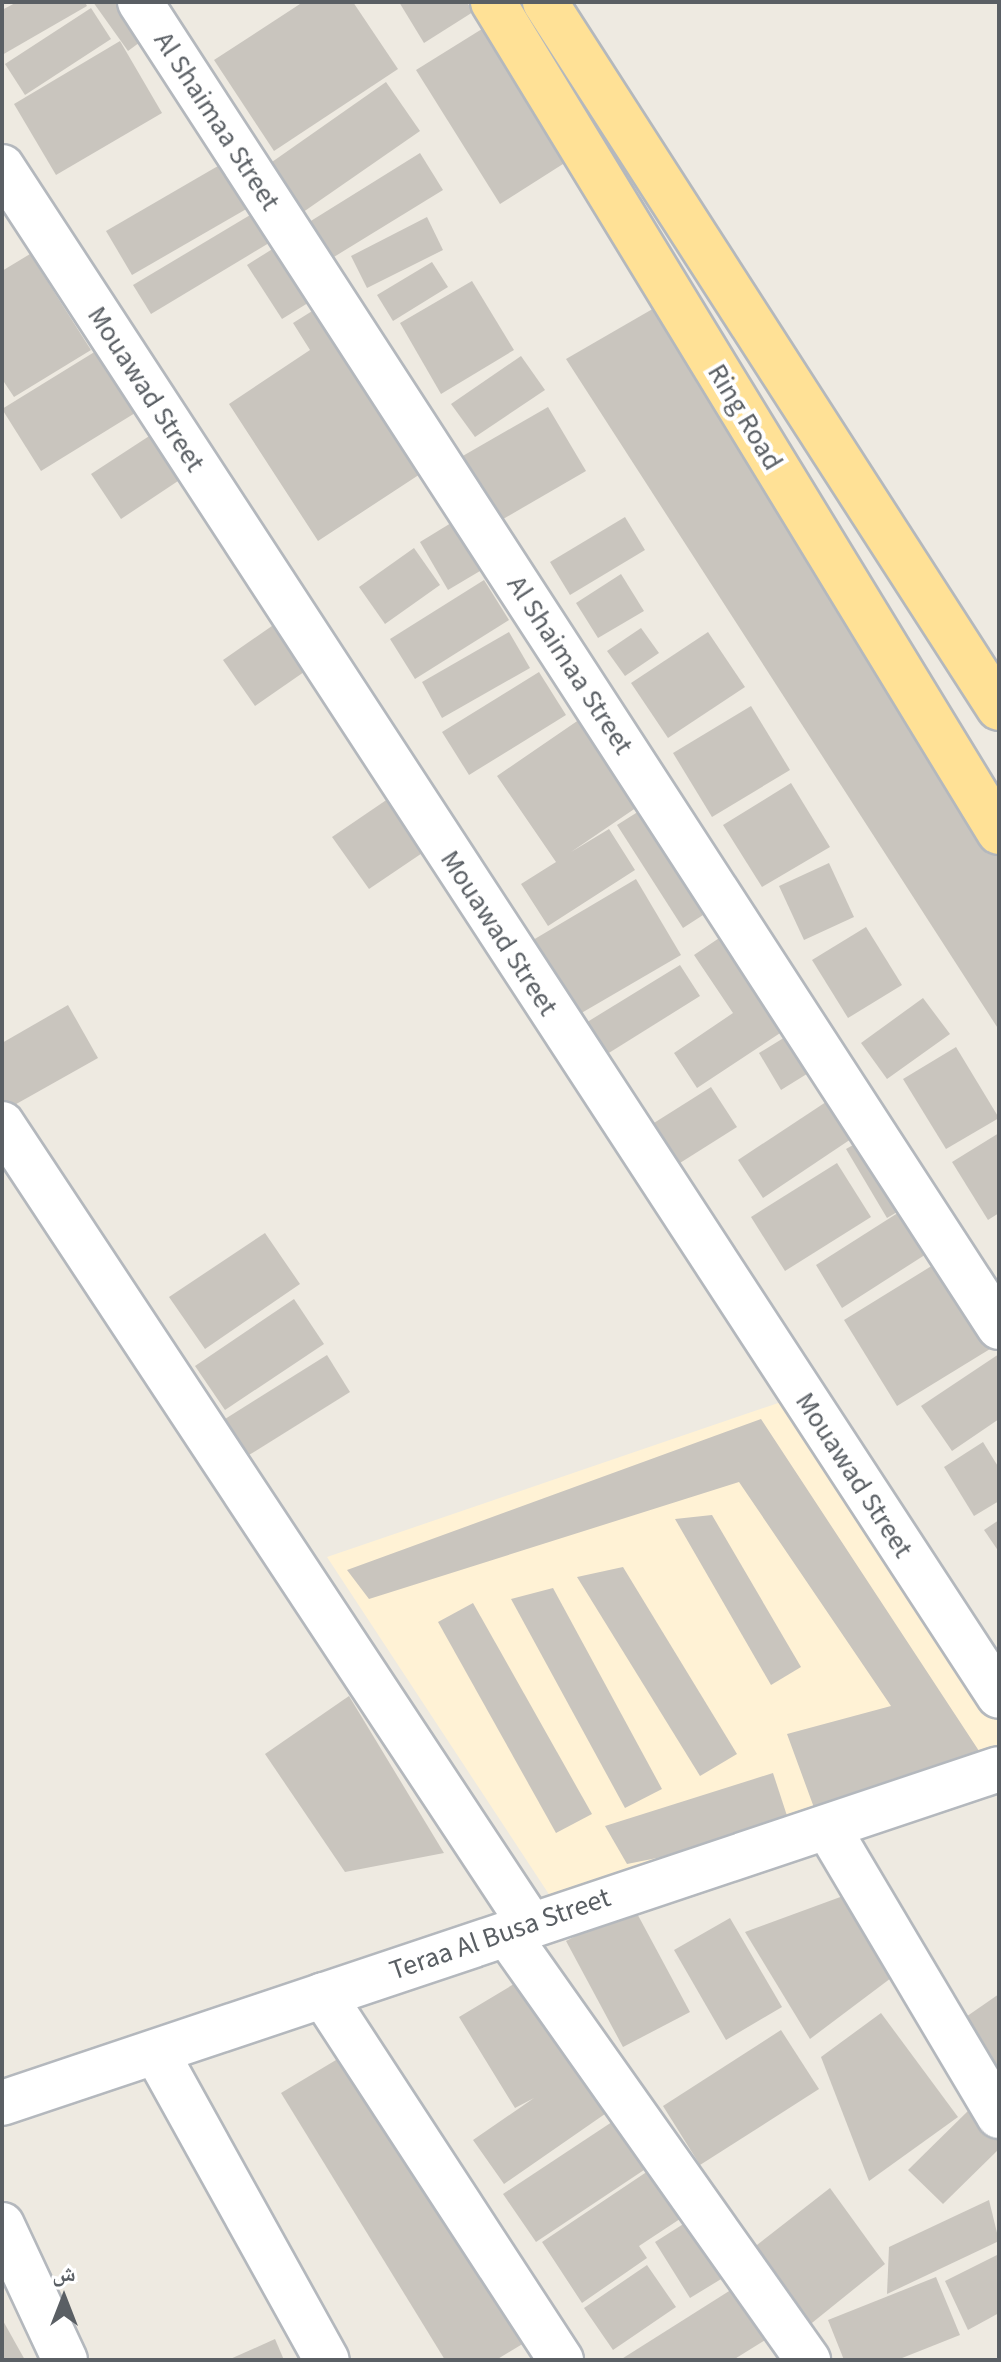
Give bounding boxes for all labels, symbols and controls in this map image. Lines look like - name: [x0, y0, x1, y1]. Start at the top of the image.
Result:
- street label: Al Shaimaa Street: [147, 25, 287, 217]
- street label: Mouawad Street: [80, 300, 212, 478]
- street label: Ring Road: [700, 358, 790, 476]
- street label: Al Shaimaa Street: [500, 569, 640, 761]
- street label: Mouawad Street: [433, 844, 565, 1022]
- street label: Mouawad Street: [788, 1386, 920, 1564]
- street label: Teraa Al Busa Street: [385, 1880, 615, 1988]
- north arrow: [24, 2258, 104, 2338]
- text: ش: [52, 2258, 76, 2290]

